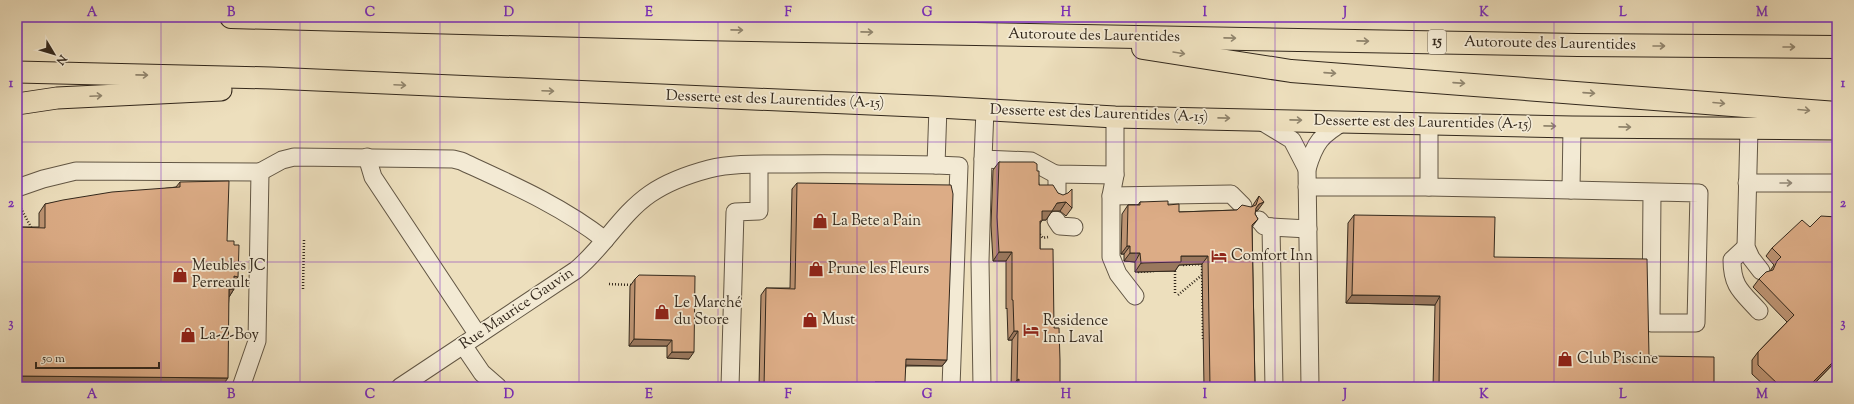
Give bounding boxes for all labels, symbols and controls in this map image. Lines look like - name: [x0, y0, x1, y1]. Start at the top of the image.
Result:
- text: A: [87, 4, 98, 22]
- text: B: [227, 4, 236, 22]
- text: C: [365, 4, 375, 22]
- text: D: [504, 4, 514, 22]
- text: E: [645, 4, 653, 22]
- text: F: [784, 4, 792, 22]
- text: G: [922, 4, 933, 22]
- text: H: [1061, 4, 1072, 22]
- text: I: [1203, 4, 1208, 22]
- text: J: [1342, 4, 1347, 22]
- text: K: [1479, 4, 1489, 22]
- text: L: [1619, 4, 1627, 22]
- text: M: [1756, 4, 1768, 22]
- street label: Autoroute des Laurentides: [1008, 24, 1180, 48]
- one-way arrow: [730, 26, 743, 34]
- one-way arrow: [860, 28, 873, 36]
- road number: 15: [1428, 30, 1446, 54]
- street label: Autoroute des Laurentides: [1464, 32, 1636, 56]
- north arrow: [34, 34, 74, 74]
- one-way arrow: [1223, 34, 1236, 42]
- one-way arrow: [1356, 37, 1369, 45]
- one-way arrow: [1652, 42, 1665, 50]
- one-way arrow: [1782, 43, 1795, 51]
- one-way arrow: [1172, 49, 1185, 57]
- text: N: [52, 50, 71, 68]
- one-way arrow: [1323, 70, 1336, 77]
- one-way arrow: [135, 71, 148, 79]
- text: 1: [9, 75, 14, 93]
- text: 1: [1841, 75, 1846, 93]
- one-way arrow: [1453, 79, 1466, 86]
- one-way arrow: [393, 81, 406, 88]
- street label: Desserte est des Laurentides (A-15): [665, 86, 885, 114]
- one-way arrow: [541, 87, 554, 94]
- one-way arrow: [1582, 89, 1595, 96]
- one-way arrow: [89, 92, 102, 99]
- one-way arrow: [1712, 99, 1725, 106]
- street label: Desserte est des Laurentides (A-15): [989, 100, 1209, 128]
- one-way arrow: [1797, 106, 1810, 114]
- street label: Desserte est des Laurentides (A-15): [1314, 111, 1532, 135]
- one-way arrow: [1217, 114, 1230, 122]
- one-way arrow: [1289, 116, 1302, 123]
- one-way arrow: [1543, 122, 1556, 130]
- one-way arrow: [1618, 123, 1631, 131]
- one-way arrow: [1779, 179, 1792, 187]
- text: 2: [8, 195, 15, 213]
- text: 2: [1840, 195, 1847, 213]
- place label: La Bete a Pain: [832, 211, 921, 232]
- shop icon: La Bete a Pain: [811, 212, 829, 230]
- place label: Comfort Inn: [1231, 246, 1313, 267]
- hotel icon: Comfort Inn: [1210, 247, 1228, 265]
- place label: Meubles JC Perreault: [192, 256, 266, 294]
- place label: Prune les Fleurs: [828, 259, 929, 280]
- shop icon: Prune les Fleurs: [807, 260, 825, 278]
- street label: Rue Maurice Gauvin: [456, 263, 578, 355]
- shop icon: Meubles JC Perreault: [171, 266, 189, 284]
- place label: Le Marché du Store: [674, 293, 742, 331]
- shop icon: Le Marché du Store: [653, 303, 671, 321]
- place label: Must: [822, 310, 855, 331]
- shop icon: Must: [801, 311, 819, 329]
- place label: Residence Inn Laval: [1043, 311, 1108, 349]
- text: 3: [8, 315, 14, 333]
- text: 3: [1840, 315, 1846, 333]
- hotel icon: Residence Inn Laval: [1022, 321, 1040, 339]
- place label: La-Z-Boy: [200, 325, 260, 346]
- shop icon: La-Z-Boy: [179, 326, 197, 344]
- scale bar: [36, 344, 159, 370]
- place label: Club Piscine: [1577, 349, 1658, 370]
- text: 50 m: [41, 350, 65, 368]
- shop icon: Club Piscine: [1556, 350, 1574, 368]
- text: A: [87, 386, 98, 404]
- text: B: [227, 386, 236, 404]
- text: C: [365, 386, 375, 404]
- text: D: [504, 386, 514, 404]
- text: E: [645, 386, 653, 404]
- text: F: [784, 386, 792, 404]
- text: G: [922, 386, 933, 404]
- text: H: [1061, 386, 1072, 404]
- text: I: [1203, 386, 1208, 404]
- text: J: [1342, 386, 1347, 404]
- text: K: [1479, 386, 1489, 404]
- text: L: [1619, 386, 1627, 404]
- text: M: [1756, 386, 1768, 404]

